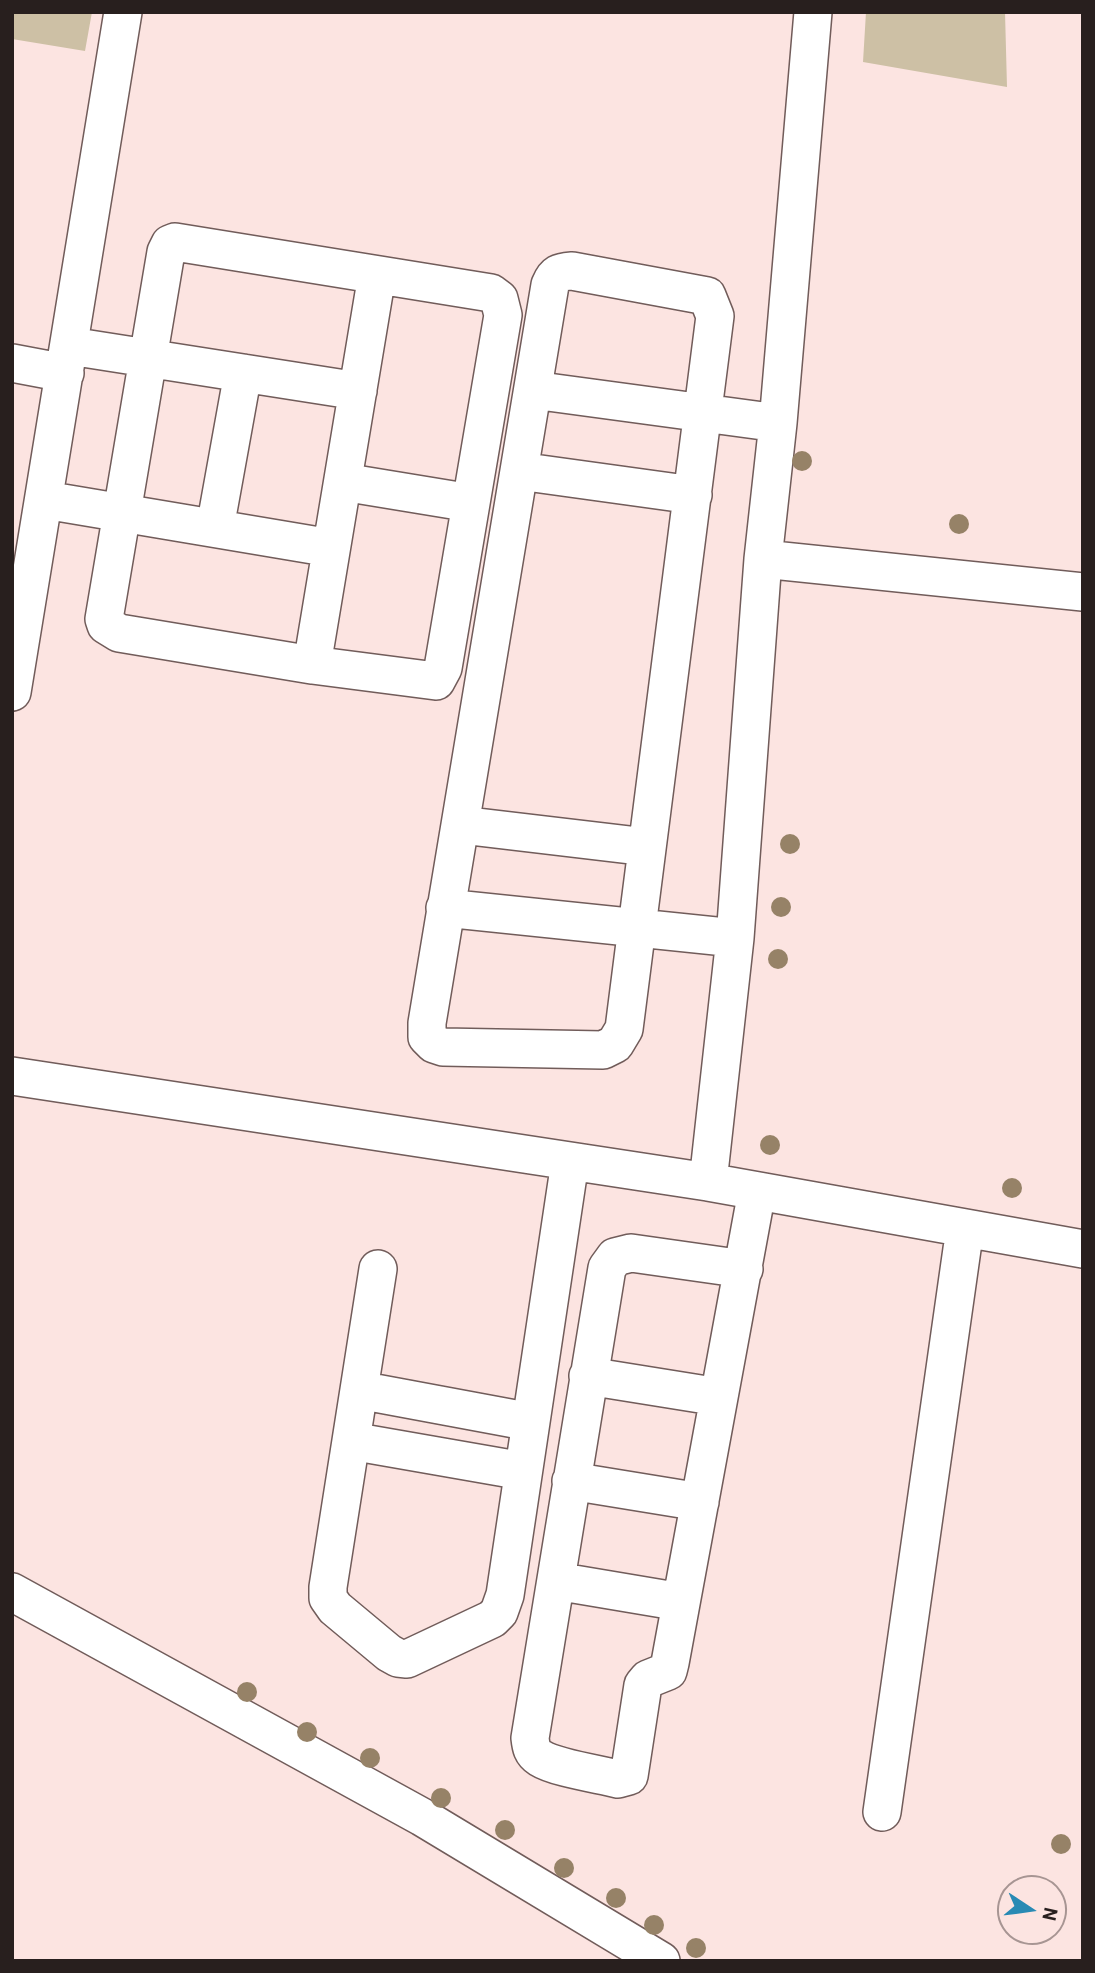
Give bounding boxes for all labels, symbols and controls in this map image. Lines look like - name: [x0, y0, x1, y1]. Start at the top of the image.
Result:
- north arrow: [997, 1875, 1067, 1945]
- text: N: [1038, 1906, 1064, 1923]

